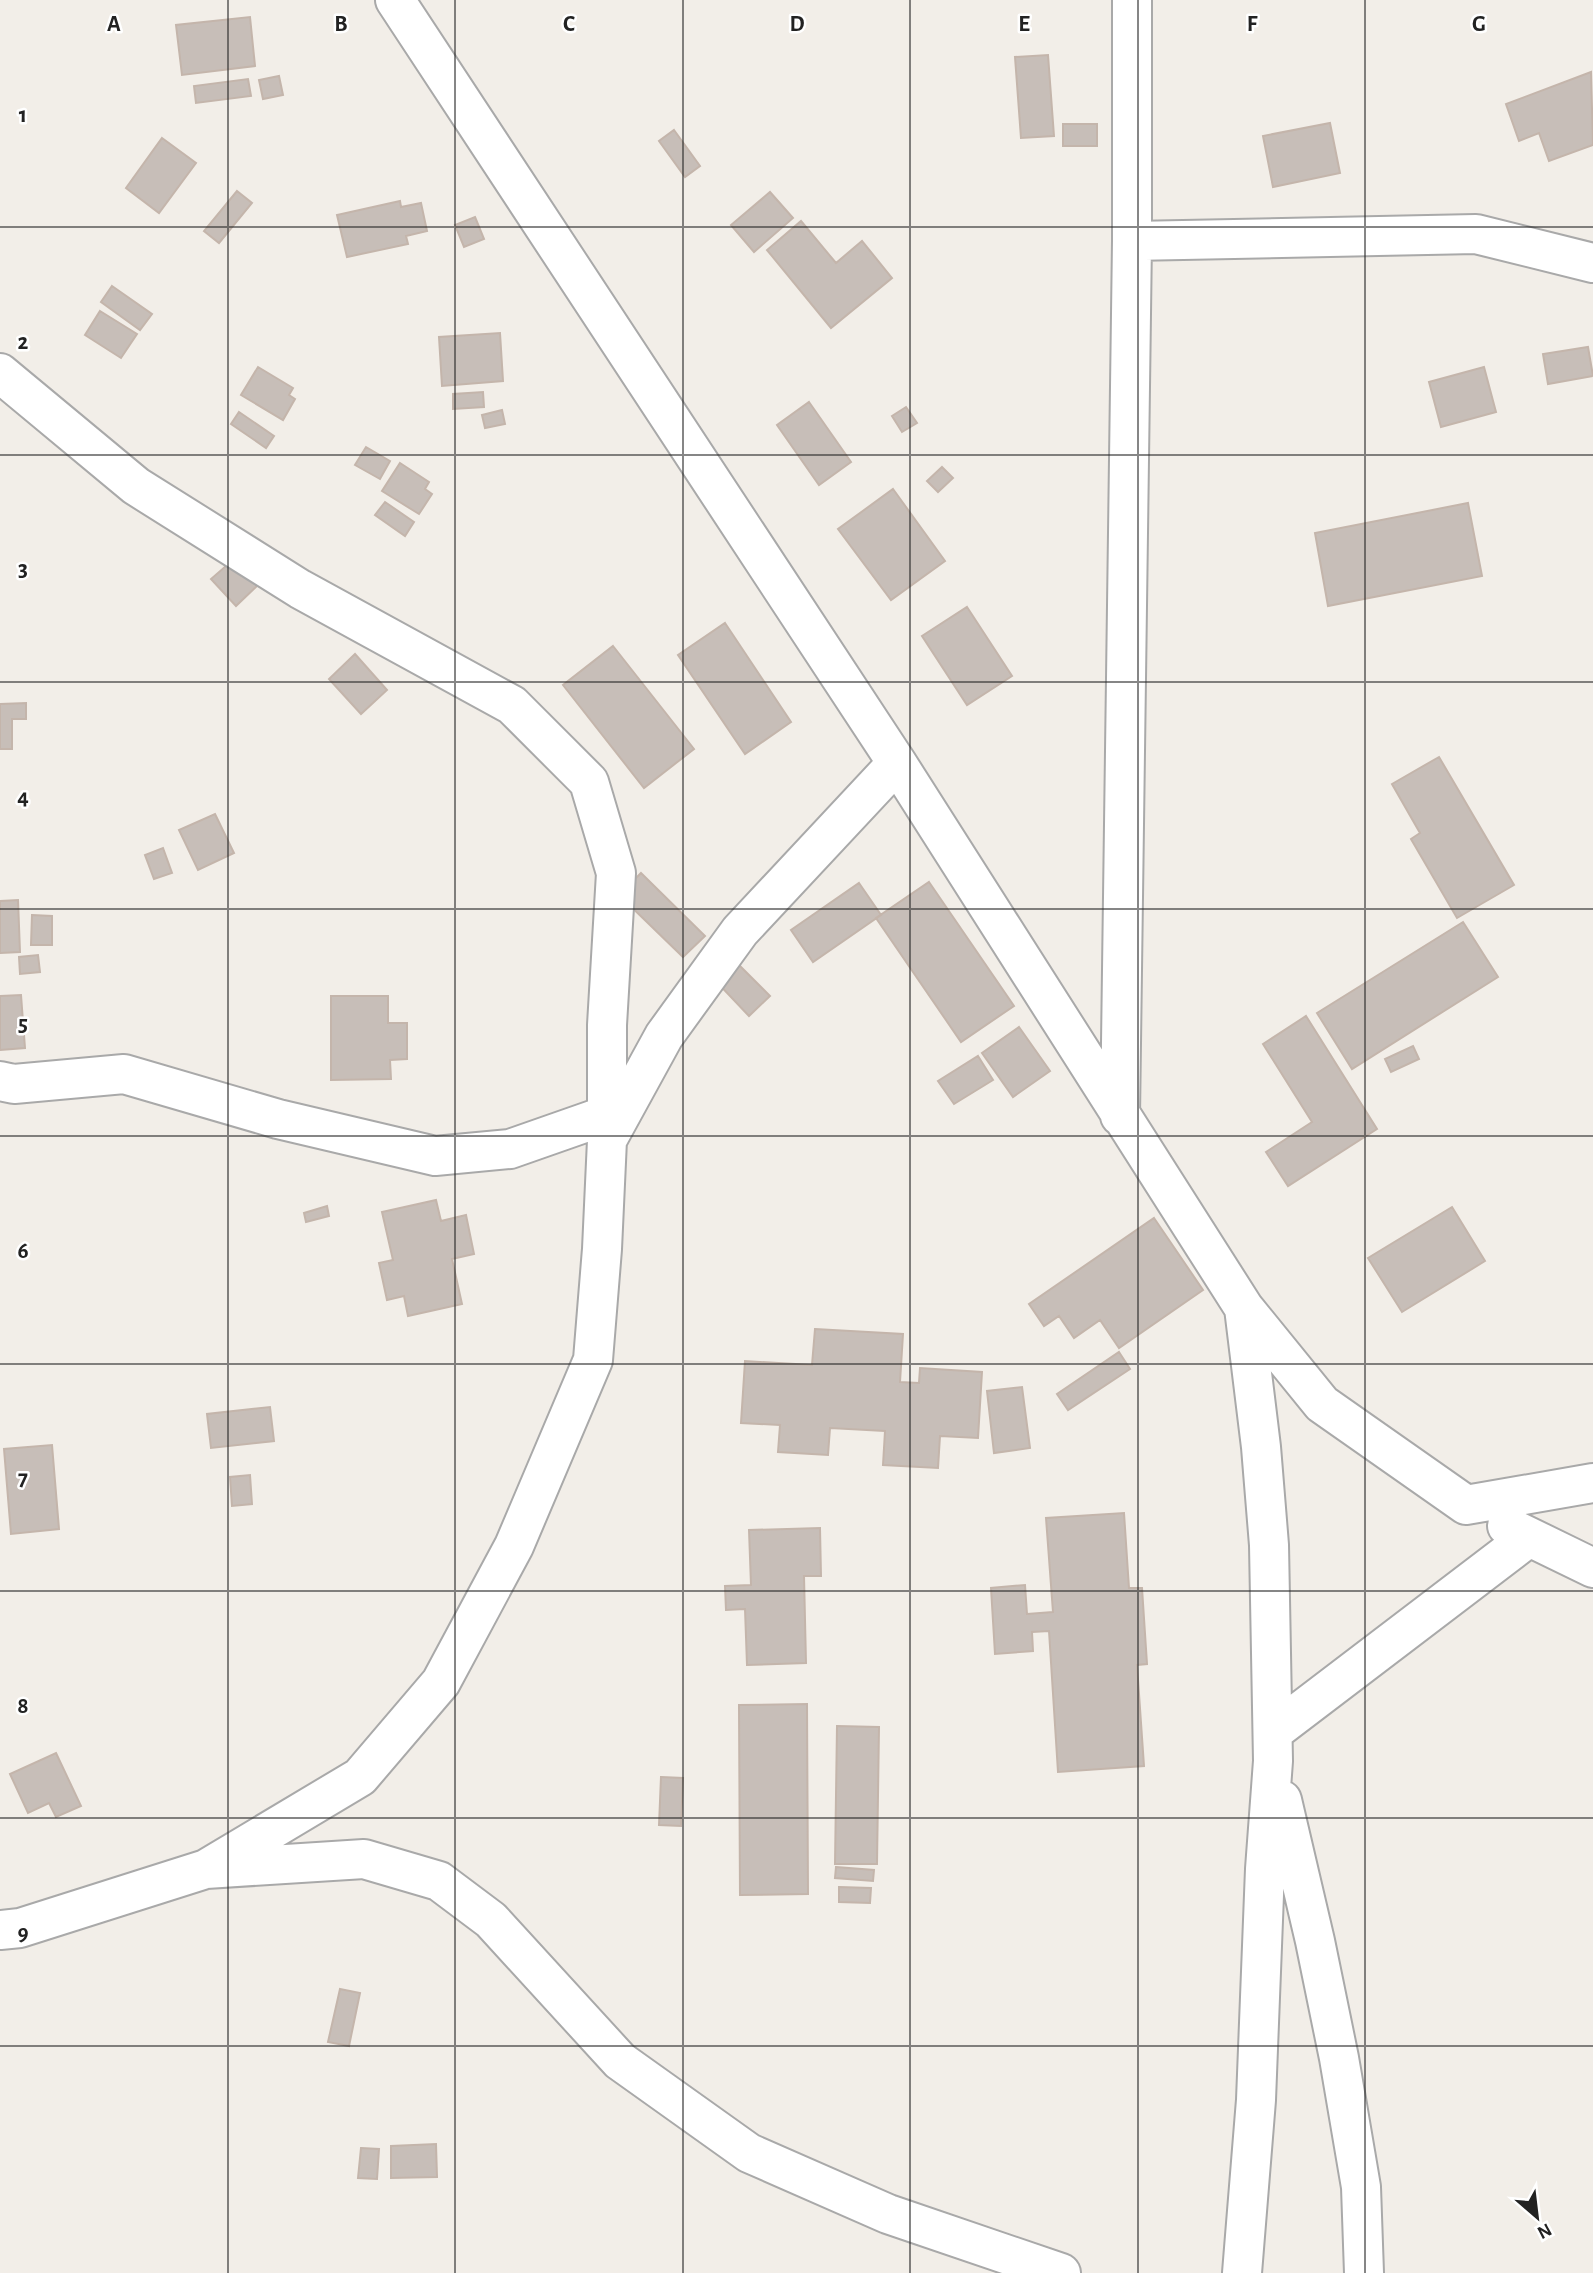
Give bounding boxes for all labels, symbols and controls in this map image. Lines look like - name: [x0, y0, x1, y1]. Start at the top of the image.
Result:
- text: A: [107, 13, 121, 36]
- text: B: [334, 13, 348, 36]
- text: C: [563, 13, 575, 36]
- text: D: [789, 13, 805, 36]
- text: E: [1018, 13, 1030, 36]
- text: F: [1247, 13, 1258, 36]
- text: G: [1472, 13, 1486, 36]
- text: 1: [19, 104, 27, 127]
- text: 2: [18, 331, 29, 354]
- text: 3: [18, 558, 28, 581]
- text: 4: [17, 786, 29, 809]
- text: 5: [18, 1013, 28, 1036]
- text: 6: [17, 1240, 29, 1263]
- text: 7: [18, 1467, 28, 1490]
- text: 8: [17, 1695, 29, 1718]
- text: 9: [17, 1922, 29, 1945]
- north arrow: [1502, 2182, 1572, 2252]
- text: N: [1534, 2219, 1555, 2242]

